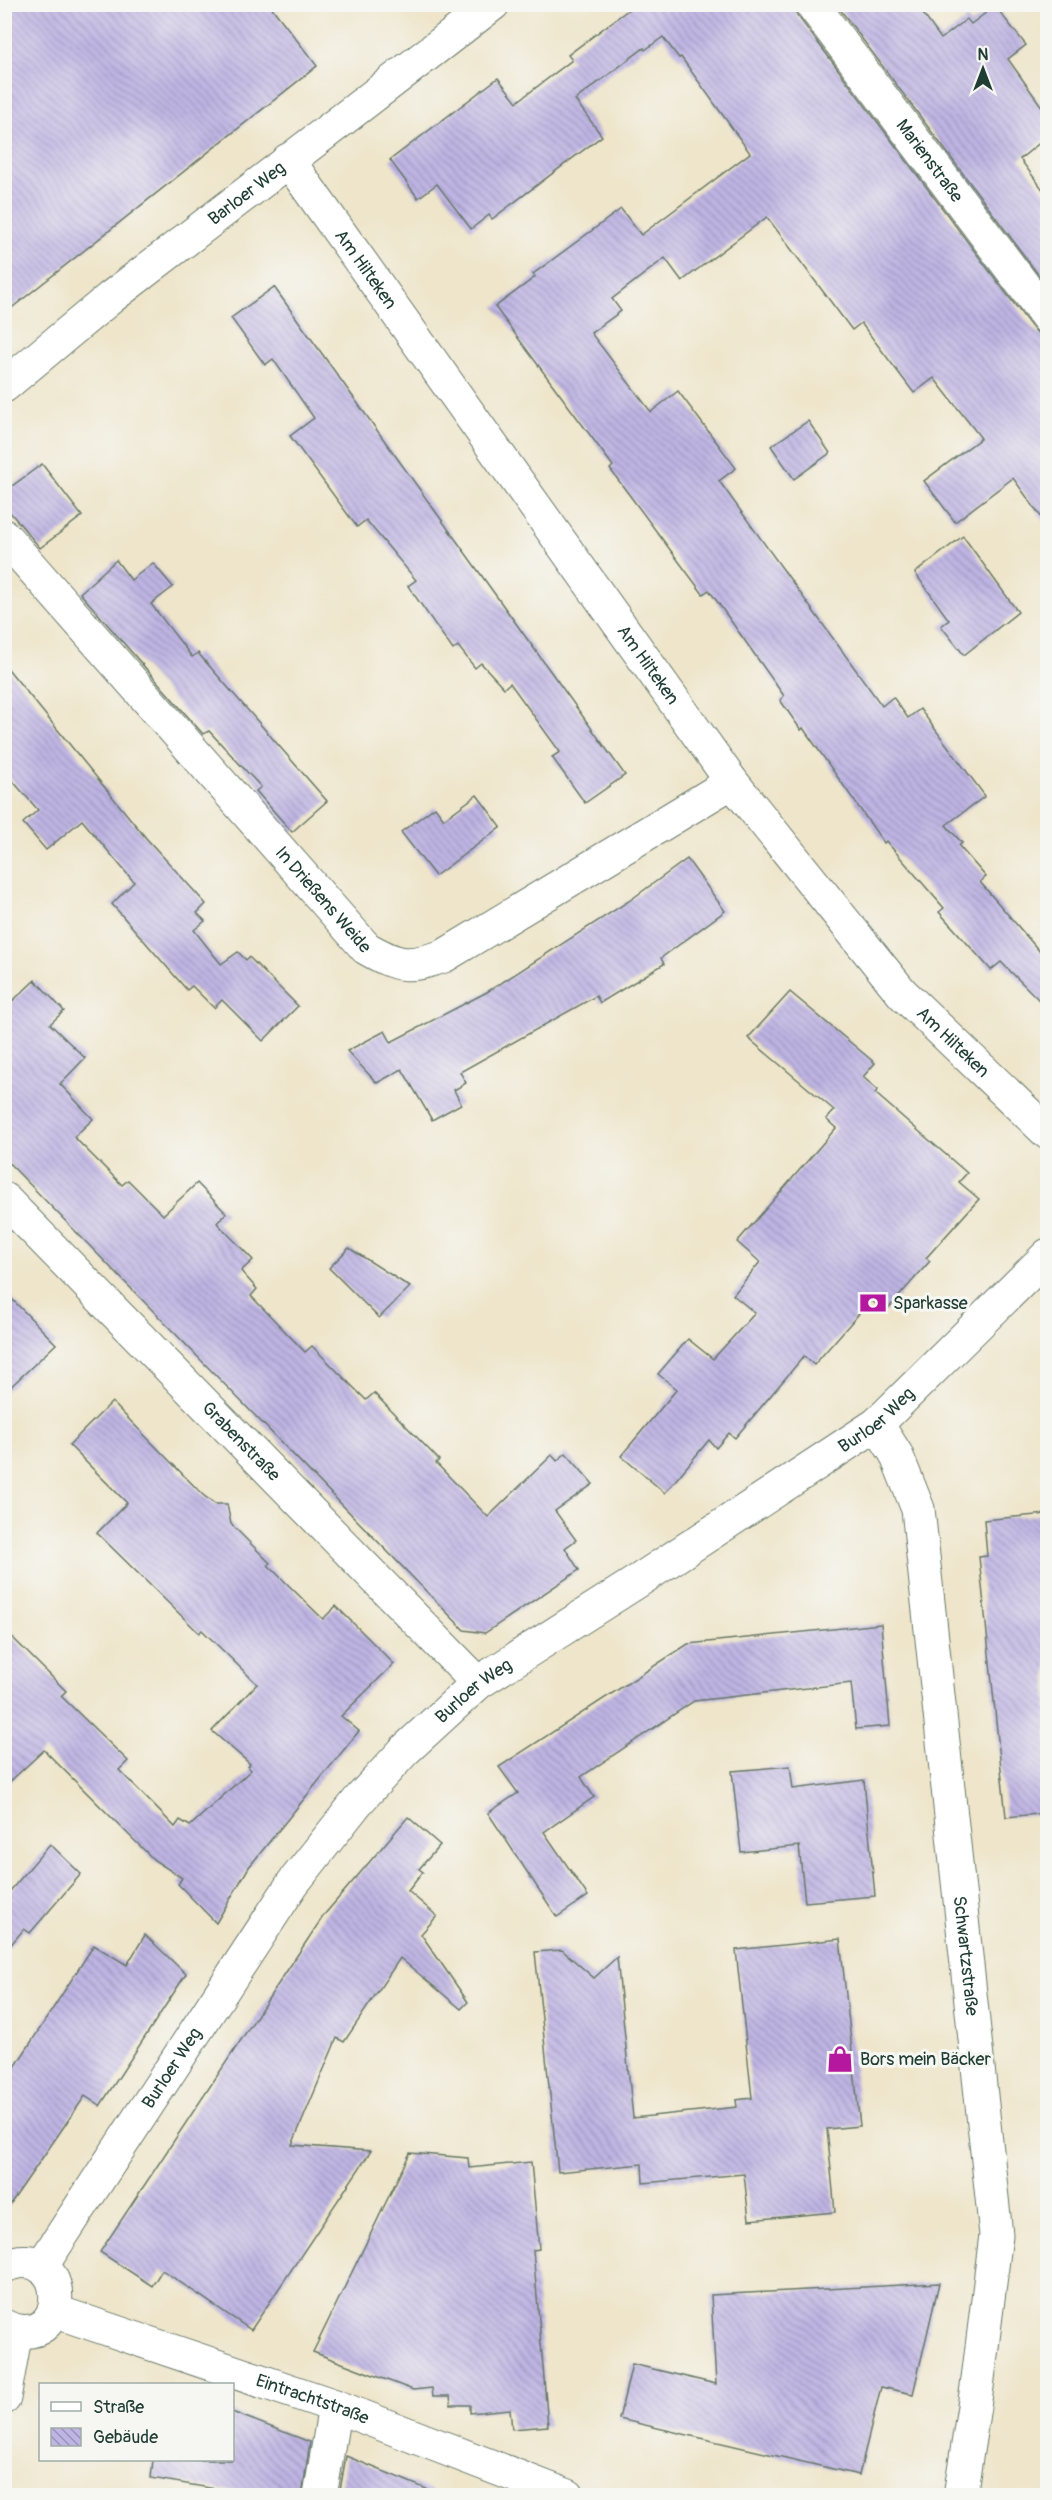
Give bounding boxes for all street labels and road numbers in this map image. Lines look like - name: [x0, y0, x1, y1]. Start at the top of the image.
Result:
- street label: Marienstraße: [891, 115, 968, 207]
- street label: Barloer Weg: [204, 157, 290, 231]
- street label: Am Hilteken: [329, 225, 402, 314]
- street label: Am Hilteken: [612, 621, 684, 709]
- street label: In Drießens Weide: [270, 842, 376, 958]
- street label: Am Hilteken: [911, 1002, 994, 1083]
- street label: Burloer Weg: [834, 1382, 920, 1458]
- street label: Grabenstraße: [197, 1397, 285, 1486]
- street label: Burloer Weg: [430, 1653, 516, 1729]
- street label: Schwartzstraße: [948, 1895, 983, 2017]
- street label: Burloer Weg: [137, 2023, 207, 2113]
- street label: Eintrachtstraße: [253, 2369, 372, 2430]

